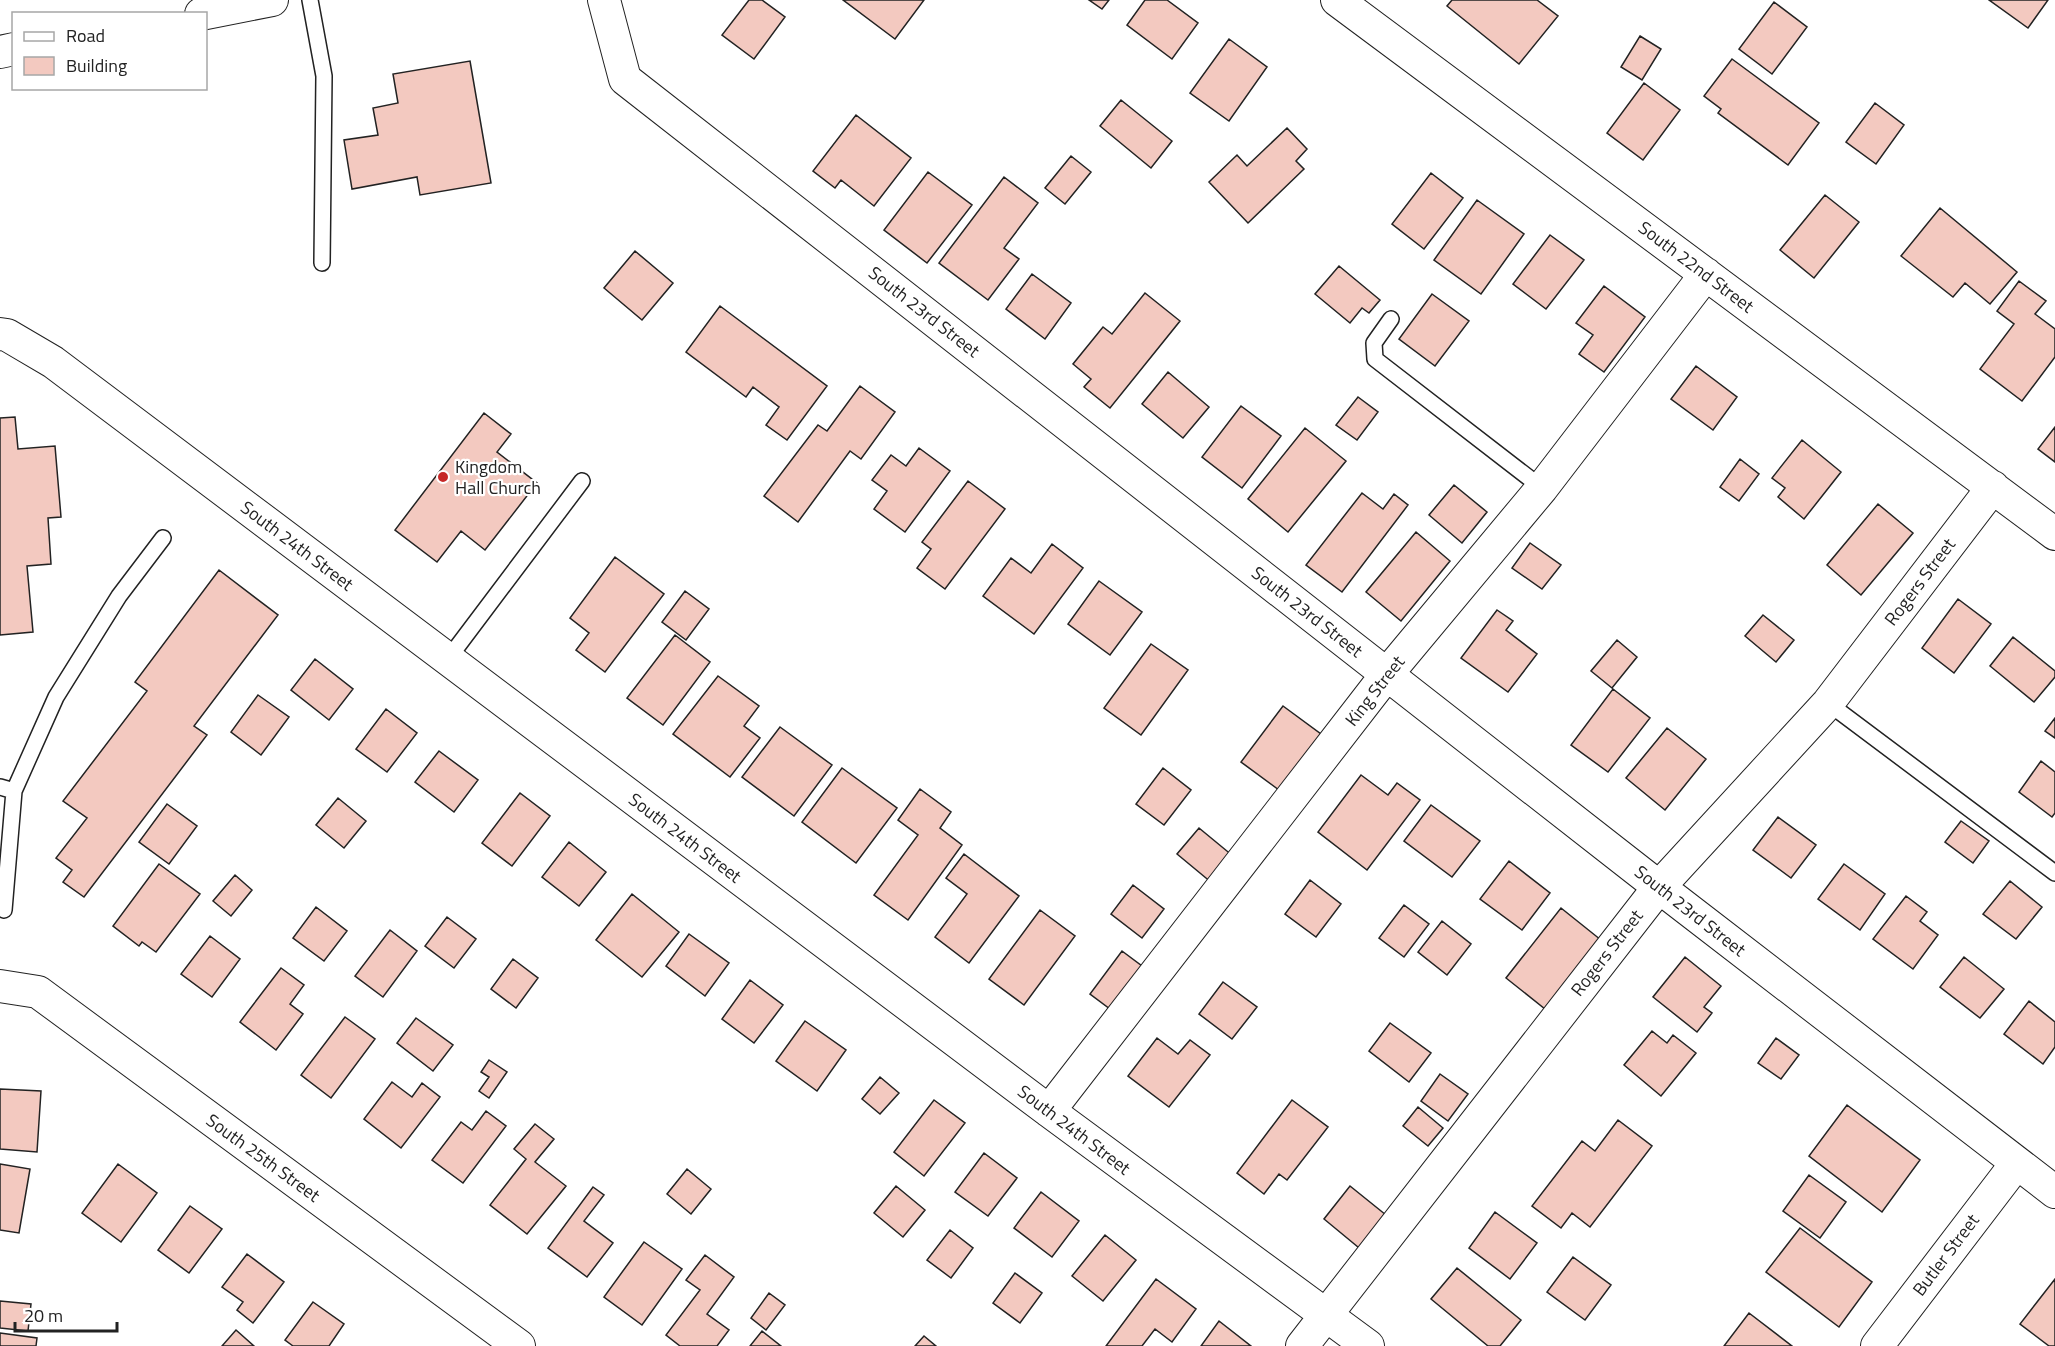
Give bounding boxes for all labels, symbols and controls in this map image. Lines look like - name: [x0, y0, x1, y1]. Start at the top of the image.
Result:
- legend: [12, 12, 207, 90]
- text: Road: [66, 22, 105, 49]
- text: Building: [66, 52, 127, 79]
- street label: South 22nd Street: [1633, 214, 1760, 319]
- street label: South 23rd Street: [863, 259, 986, 364]
- place label: Kingdom Hall Church: [455, 453, 541, 501]
- marker: Kingdom Hall Church: [436, 470, 450, 484]
- street label: South 24th Street: [235, 494, 360, 597]
- street label: Rogers Street: [1878, 532, 1962, 631]
- street label: South 23rd Street: [1246, 559, 1369, 664]
- street label: King Street: [1338, 649, 1411, 732]
- street label: South 24th Street: [623, 786, 748, 889]
- street label: South 23rd Street: [1629, 858, 1752, 963]
- street label: Rogers Street: [1564, 903, 1650, 1002]
- street label: South 24th Street: [1012, 1078, 1137, 1181]
- street label: South 25th Street: [201, 1107, 326, 1209]
- street label: Butler Street: [1906, 1207, 1986, 1301]
- scale bar: [15, 1295, 117, 1333]
- text: 20 m: [24, 1302, 63, 1329]

